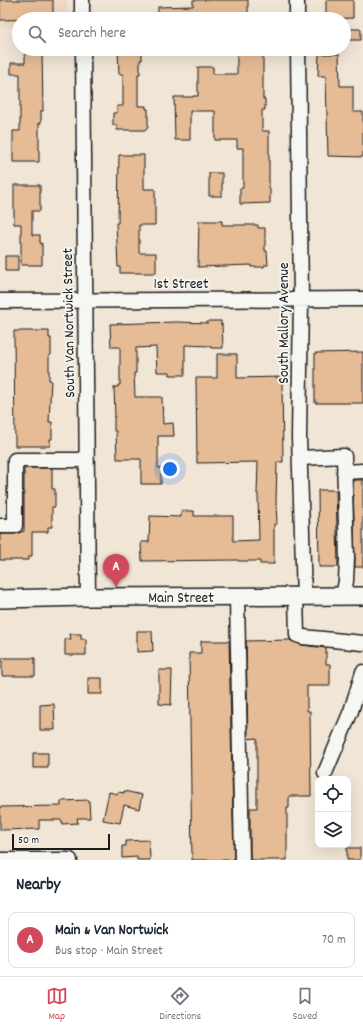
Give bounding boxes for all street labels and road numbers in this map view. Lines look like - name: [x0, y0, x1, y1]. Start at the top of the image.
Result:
- street label: South Van Nortwick Street: [58, 247, 82, 398]
- street label: South Mallory Avenue: [274, 262, 296, 384]
- street label: 1st Street: [153, 274, 209, 296]
- street label: Main Street: [148, 588, 214, 610]

